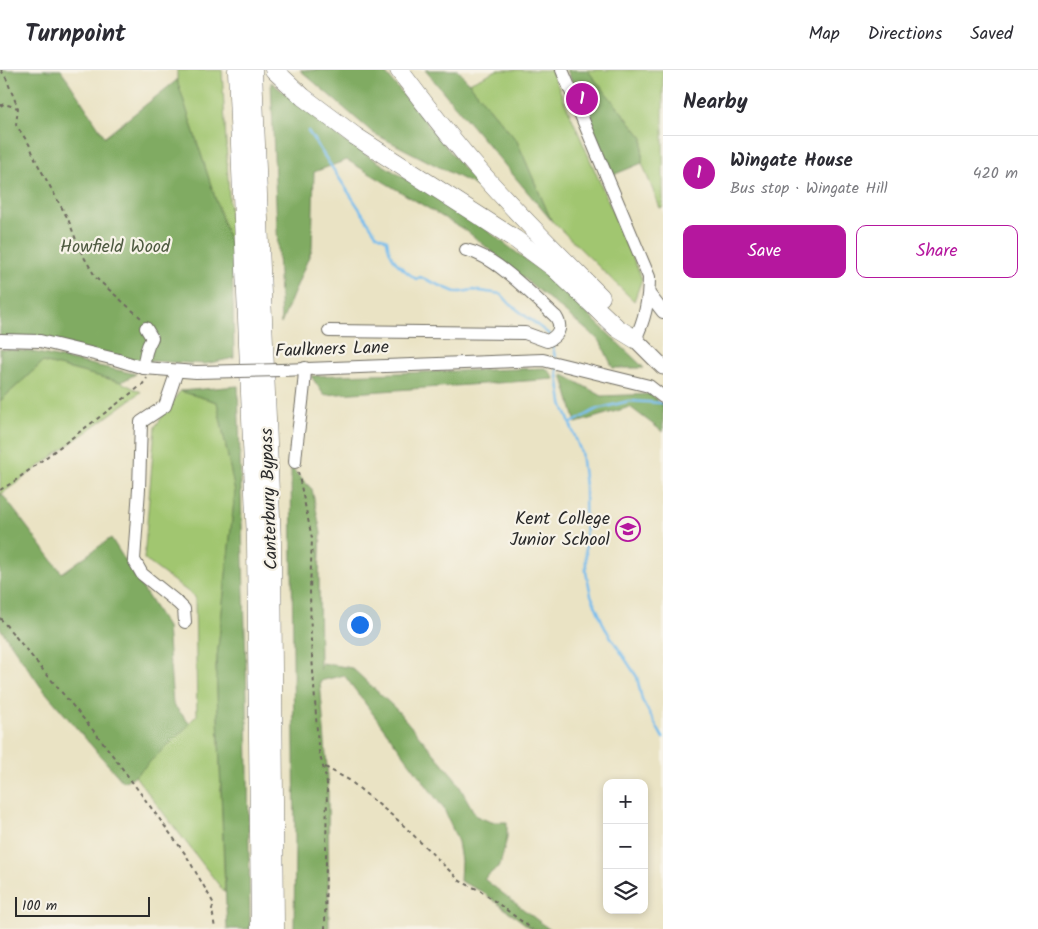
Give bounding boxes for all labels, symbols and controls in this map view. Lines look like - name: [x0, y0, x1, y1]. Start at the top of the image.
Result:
- text: Turnpoint: [25, 15, 126, 54]
- text: Map: [808, 20, 840, 49]
- text: Directions: [868, 20, 942, 49]
- text: Saved: [970, 20, 1013, 49]
- pin: 1: [566, 80, 598, 118]
- text: Nearby: [683, 86, 748, 119]
- text: Wingate House: [730, 146, 853, 176]
- text: 1: [697, 161, 701, 186]
- text: 420 m: [973, 161, 1018, 186]
- text: Bus stop · Wingate Hill: [730, 176, 888, 201]
- button: Save: [683, 225, 846, 278]
- button: Share: [856, 225, 1018, 278]
- park label: Howfield Wood: [60, 233, 171, 262]
- street label: Faulkners Lane: [275, 334, 389, 366]
- street label: Canterbury Bypass: [253, 427, 287, 570]
- place label: Kent College Junior School: [510, 505, 611, 555]
- school or university icon: Kent College Junior School: [615, 516, 641, 542]
- your location: [347, 612, 373, 638]
- map controls: [603, 779, 648, 914]
- button: +: [603, 779, 648, 824]
- button: −: [603, 824, 648, 869]
- button: layers: [603, 869, 648, 914]
- scale bar: [15, 894, 150, 917]
- text: 100 m: [22, 895, 57, 917]

